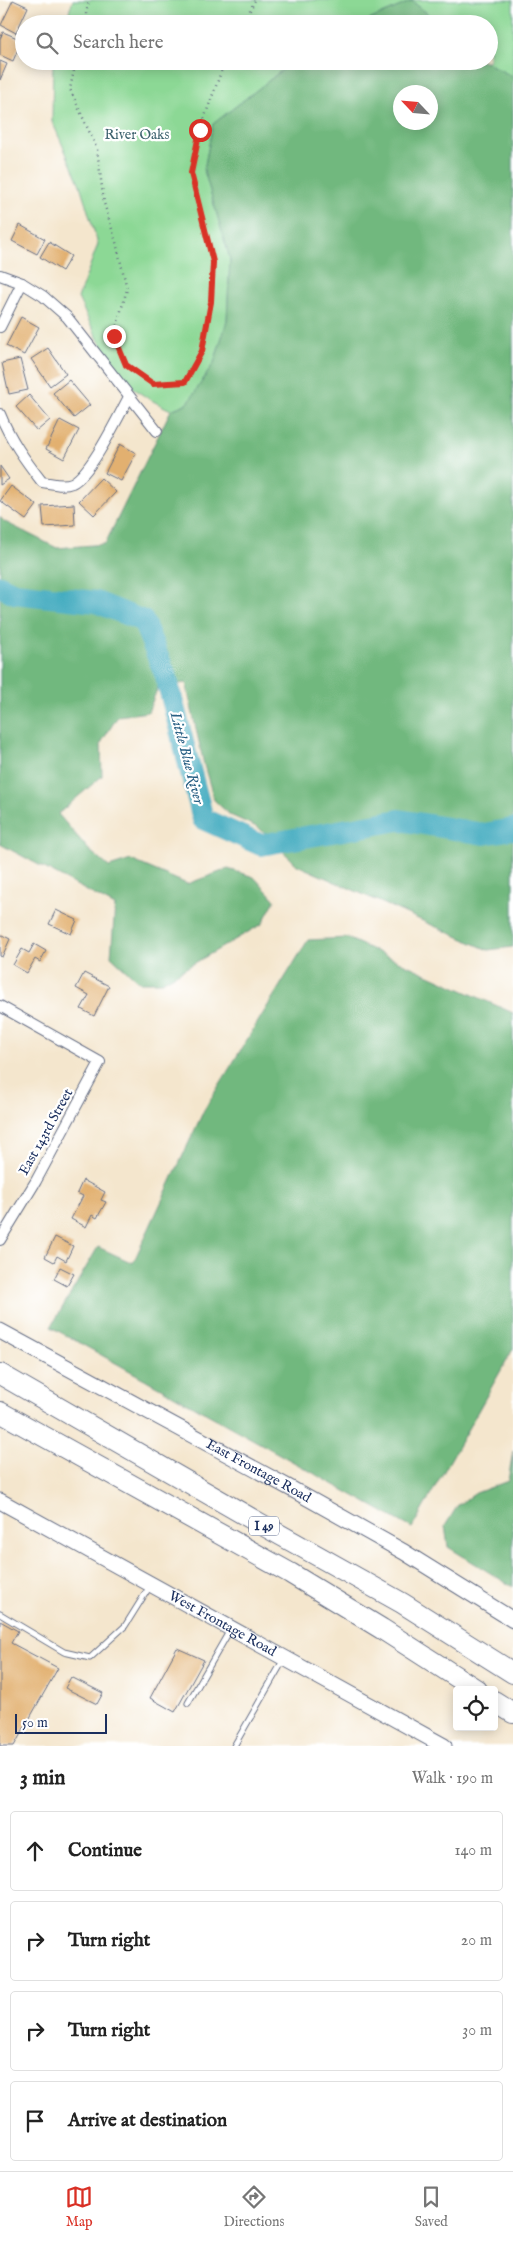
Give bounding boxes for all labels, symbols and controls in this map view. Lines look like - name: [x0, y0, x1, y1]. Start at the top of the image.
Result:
- search box: [15, 15, 498, 70]
- icon: search: [33, 29, 61, 57]
- text: Search here: [73, 31, 164, 55]
- north arrow: [393, 85, 438, 130]
- route start: [189, 119, 212, 142]
- park label: River Oaks: [104, 126, 170, 144]
- route end: [103, 325, 126, 348]
- water label: Little Blue River: [165, 709, 209, 807]
- street label: East 143rd Street: [15, 1085, 77, 1178]
- street label: East Frontage Road: [203, 1435, 315, 1507]
- road number: I 49: [249, 1516, 279, 1535]
- street label: West Frontage Road: [165, 1587, 280, 1661]
- map controls: [453, 1686, 498, 1731]
- button: locate: [453, 1686, 498, 1731]
- scale bar: [15, 1711, 108, 1734]
- text: 50 m: [22, 1714, 48, 1732]
- text: 3 min: [20, 1765, 65, 1792]
- text: Walk · 190 m: [412, 1769, 493, 1789]
- icon: ahead: [21, 1837, 49, 1865]
- text: Continue: [68, 1839, 142, 1863]
- text: 140 m: [454, 1841, 492, 1861]
- icon: right: [21, 1927, 49, 1955]
- text: Turn right: [68, 1929, 150, 1953]
- text: 20 m: [461, 1931, 492, 1951]
- icon: right: [21, 2017, 49, 2045]
- text: Turn right: [68, 2019, 150, 2043]
- text: 30 m: [462, 2021, 492, 2041]
- icon: arrive: [21, 2107, 49, 2135]
- text: Arrive at destination: [68, 2109, 227, 2133]
- tab: Map: [65, 2183, 93, 2231]
- tab: Directions: [223, 2183, 284, 2231]
- tab: Saved: [415, 2183, 448, 2231]

